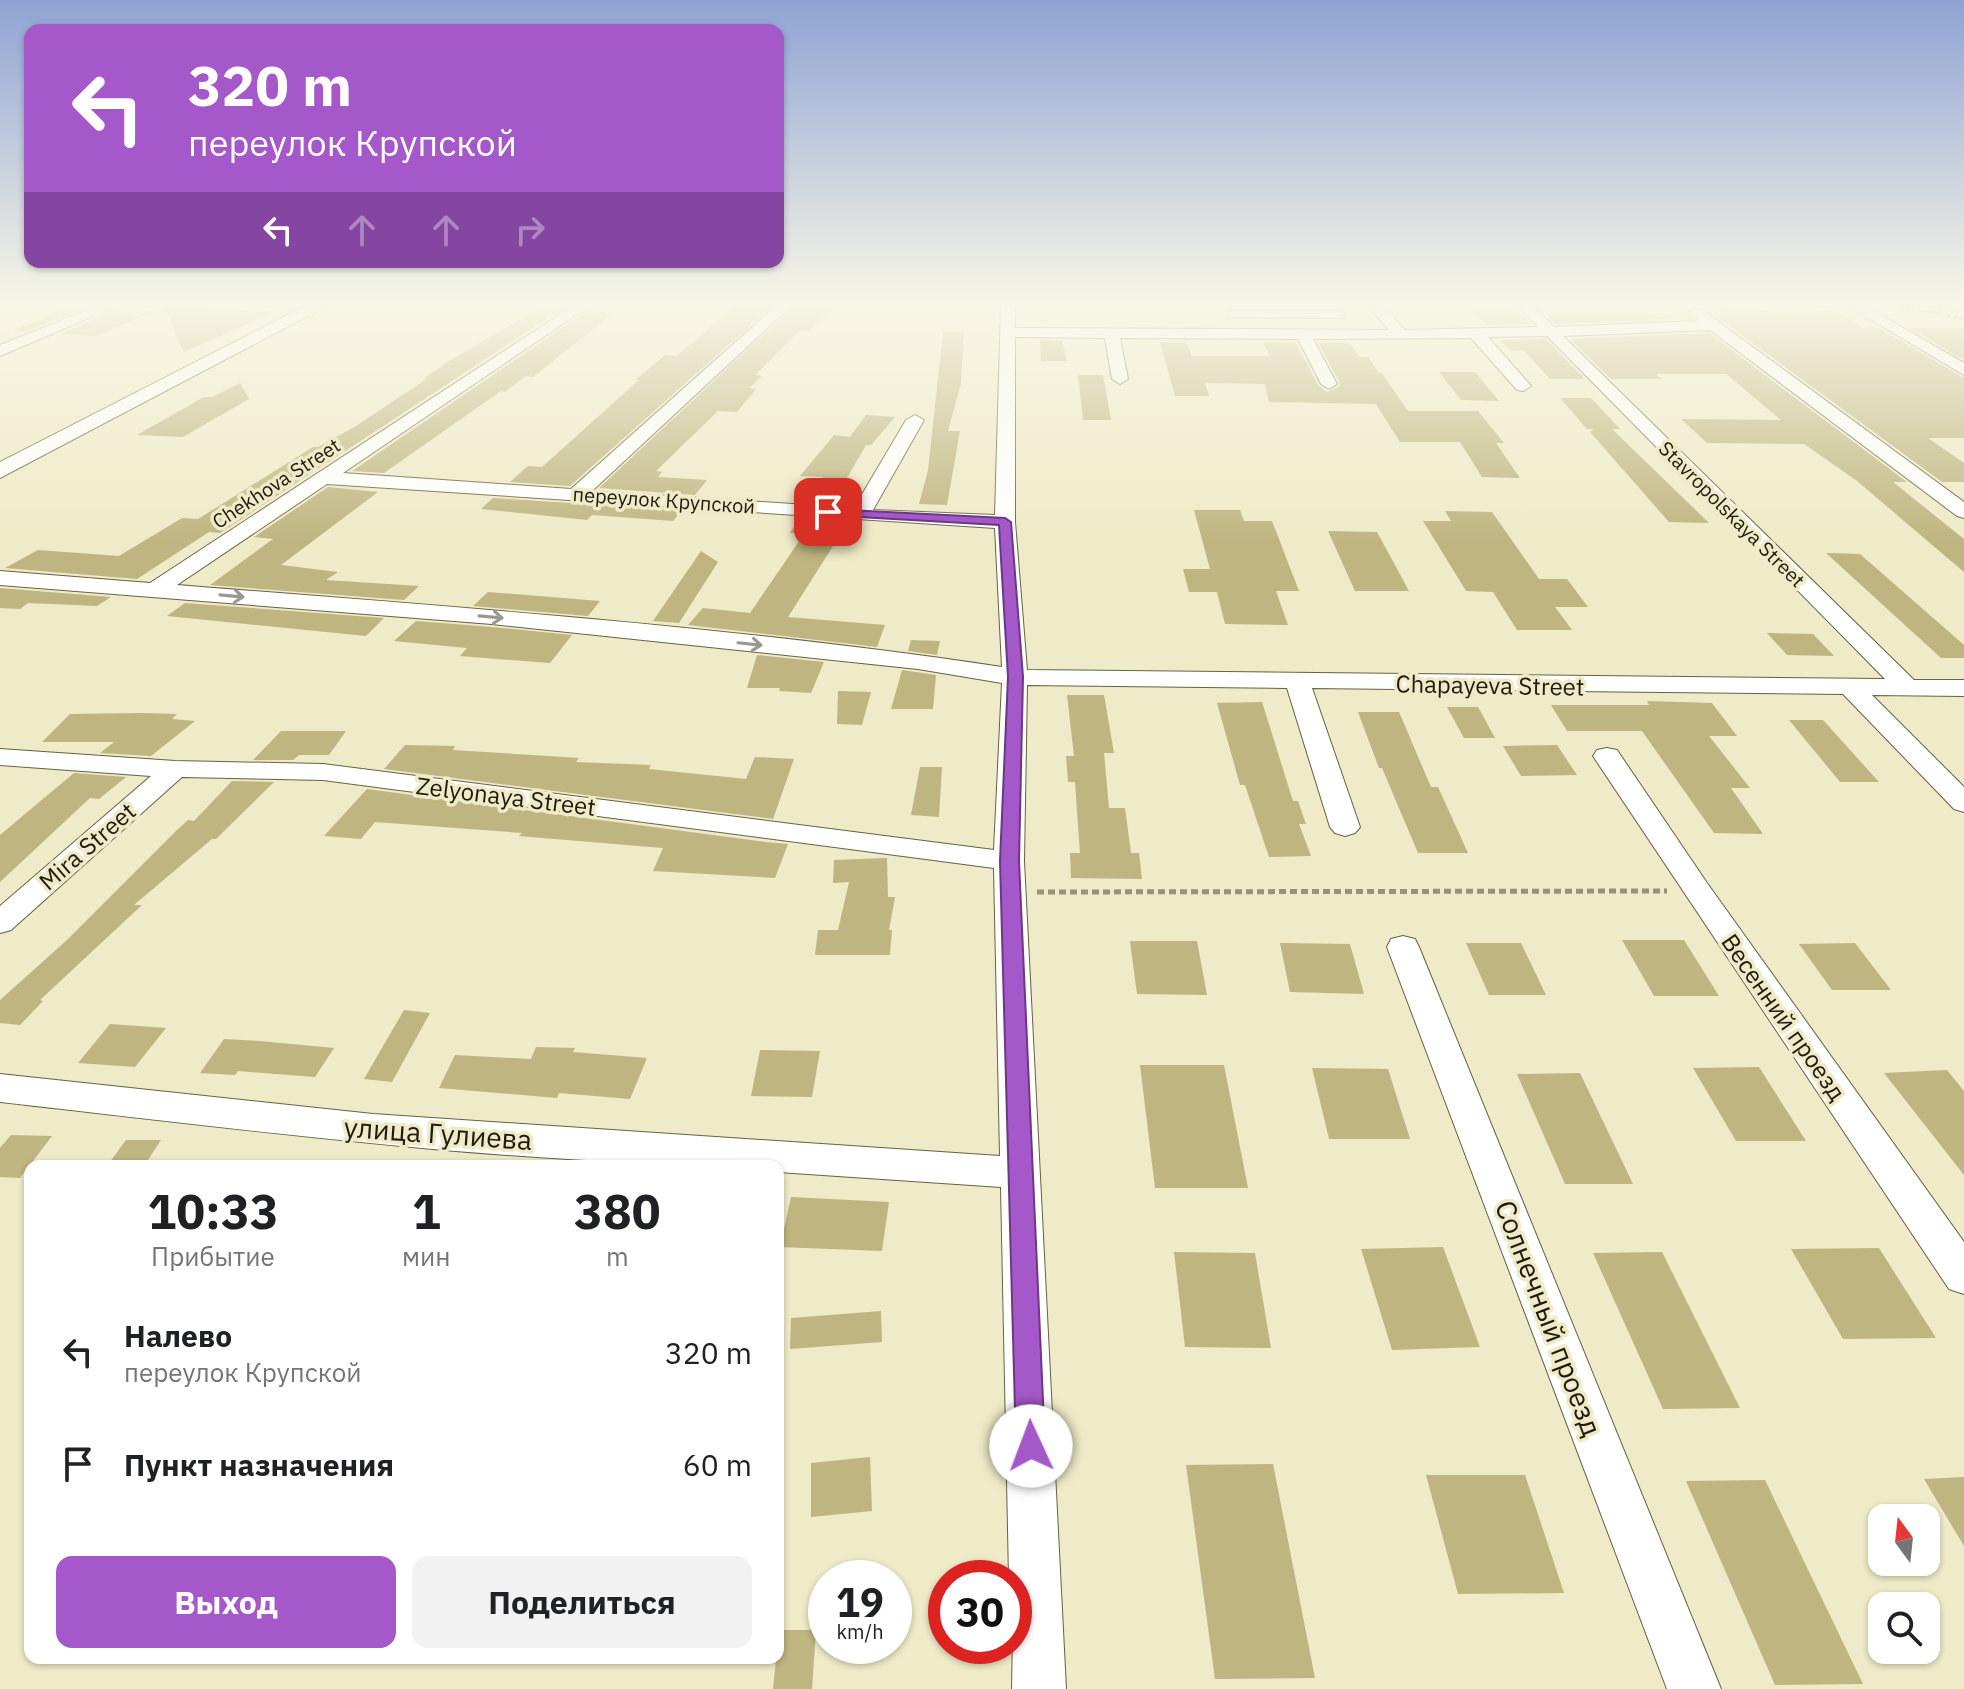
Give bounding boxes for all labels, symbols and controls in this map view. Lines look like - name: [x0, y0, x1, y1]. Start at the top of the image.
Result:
- text: 320 m: [188, 49, 352, 121]
- icon: left: [56, 56, 160, 160]
- text: переулок Крупской: [188, 119, 517, 166]
- icon: left: [256, 208, 300, 252]
- icon: ahead: [340, 208, 384, 252]
- icon: ahead: [424, 208, 468, 252]
- icon: right: [508, 208, 552, 252]
- street label: Chekhova Street: [207, 431, 345, 535]
- street label: Stavropolskaya Street: [1653, 435, 1811, 593]
- pin: [794, 478, 862, 546]
- street label: переулок Крупской: [572, 480, 756, 520]
- icon: arrive: [806, 490, 850, 534]
- one-way arrow: [218, 589, 245, 604]
- one-way arrow: [477, 610, 504, 625]
- one-way arrow: [736, 637, 762, 652]
- street label: Chapayeva Street: [1395, 667, 1585, 703]
- street label: Zelyonaya Street: [414, 769, 598, 823]
- street label: Mira Street: [32, 795, 142, 897]
- street label: Весенний проезд: [1714, 927, 1854, 1107]
- street label: улица Гулиева: [343, 1108, 533, 1158]
- text: 10:33: [147, 1180, 279, 1242]
- text: 1: [412, 1180, 441, 1242]
- text: 380: [574, 1180, 661, 1242]
- street label: Солнечный проезд: [1487, 1195, 1611, 1441]
- text: Прибытие: [151, 1239, 275, 1273]
- text: мин: [402, 1239, 451, 1273]
- text: m: [606, 1239, 629, 1273]
- text: Налево: [124, 1316, 232, 1355]
- icon: left: [56, 1330, 100, 1374]
- text: 320 m: [665, 1333, 752, 1372]
- text: переулок Крупской: [124, 1355, 361, 1389]
- position arrow: [989, 1404, 1073, 1488]
- icon: arrive: [56, 1442, 100, 1486]
- text: Пункт назначения: [124, 1445, 394, 1484]
- text: 60 m: [683, 1445, 752, 1484]
- north arrow: [1868, 1504, 1940, 1576]
- map controls: [1868, 1504, 1940, 1664]
- button: Выход: [56, 1556, 396, 1648]
- button: Поделиться: [412, 1556, 752, 1648]
- speed limit sign: 30: [928, 1560, 1032, 1664]
- text: 19: [836, 1576, 884, 1628]
- button: search: [1868, 1592, 1940, 1664]
- text: km/h: [836, 1618, 884, 1645]

